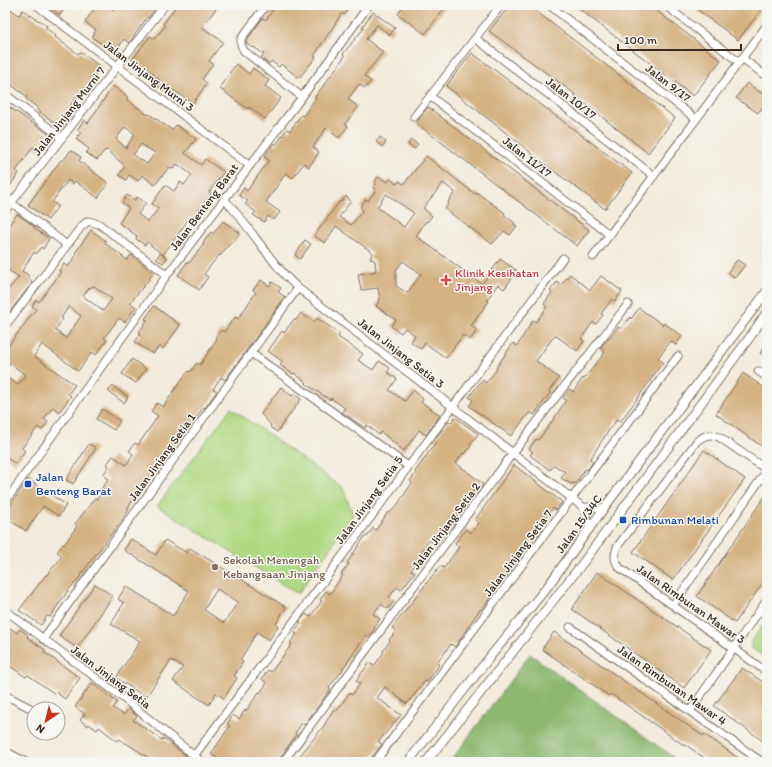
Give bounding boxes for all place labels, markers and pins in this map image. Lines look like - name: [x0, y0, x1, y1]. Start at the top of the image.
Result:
- place label: Klinik Kesihatan Jinjang: [455, 266, 539, 294]
- marker: Klinik Kesihatan Jinjang: [440, 274, 452, 286]
- place label: Jalan Benteng Barat: [36, 470, 112, 498]
- marker: Jalan Benteng Barat: [23, 479, 33, 489]
- place label: Rimbunan Melati: [631, 513, 719, 527]
- marker: Rimbunan Melati: [618, 515, 628, 525]
- place label: Sekolah Menengah Kebangsaan Jinjang: [223, 553, 326, 581]
- marker: Sekolah Menengah Kebangsaan Jinjang: [210, 562, 220, 572]

